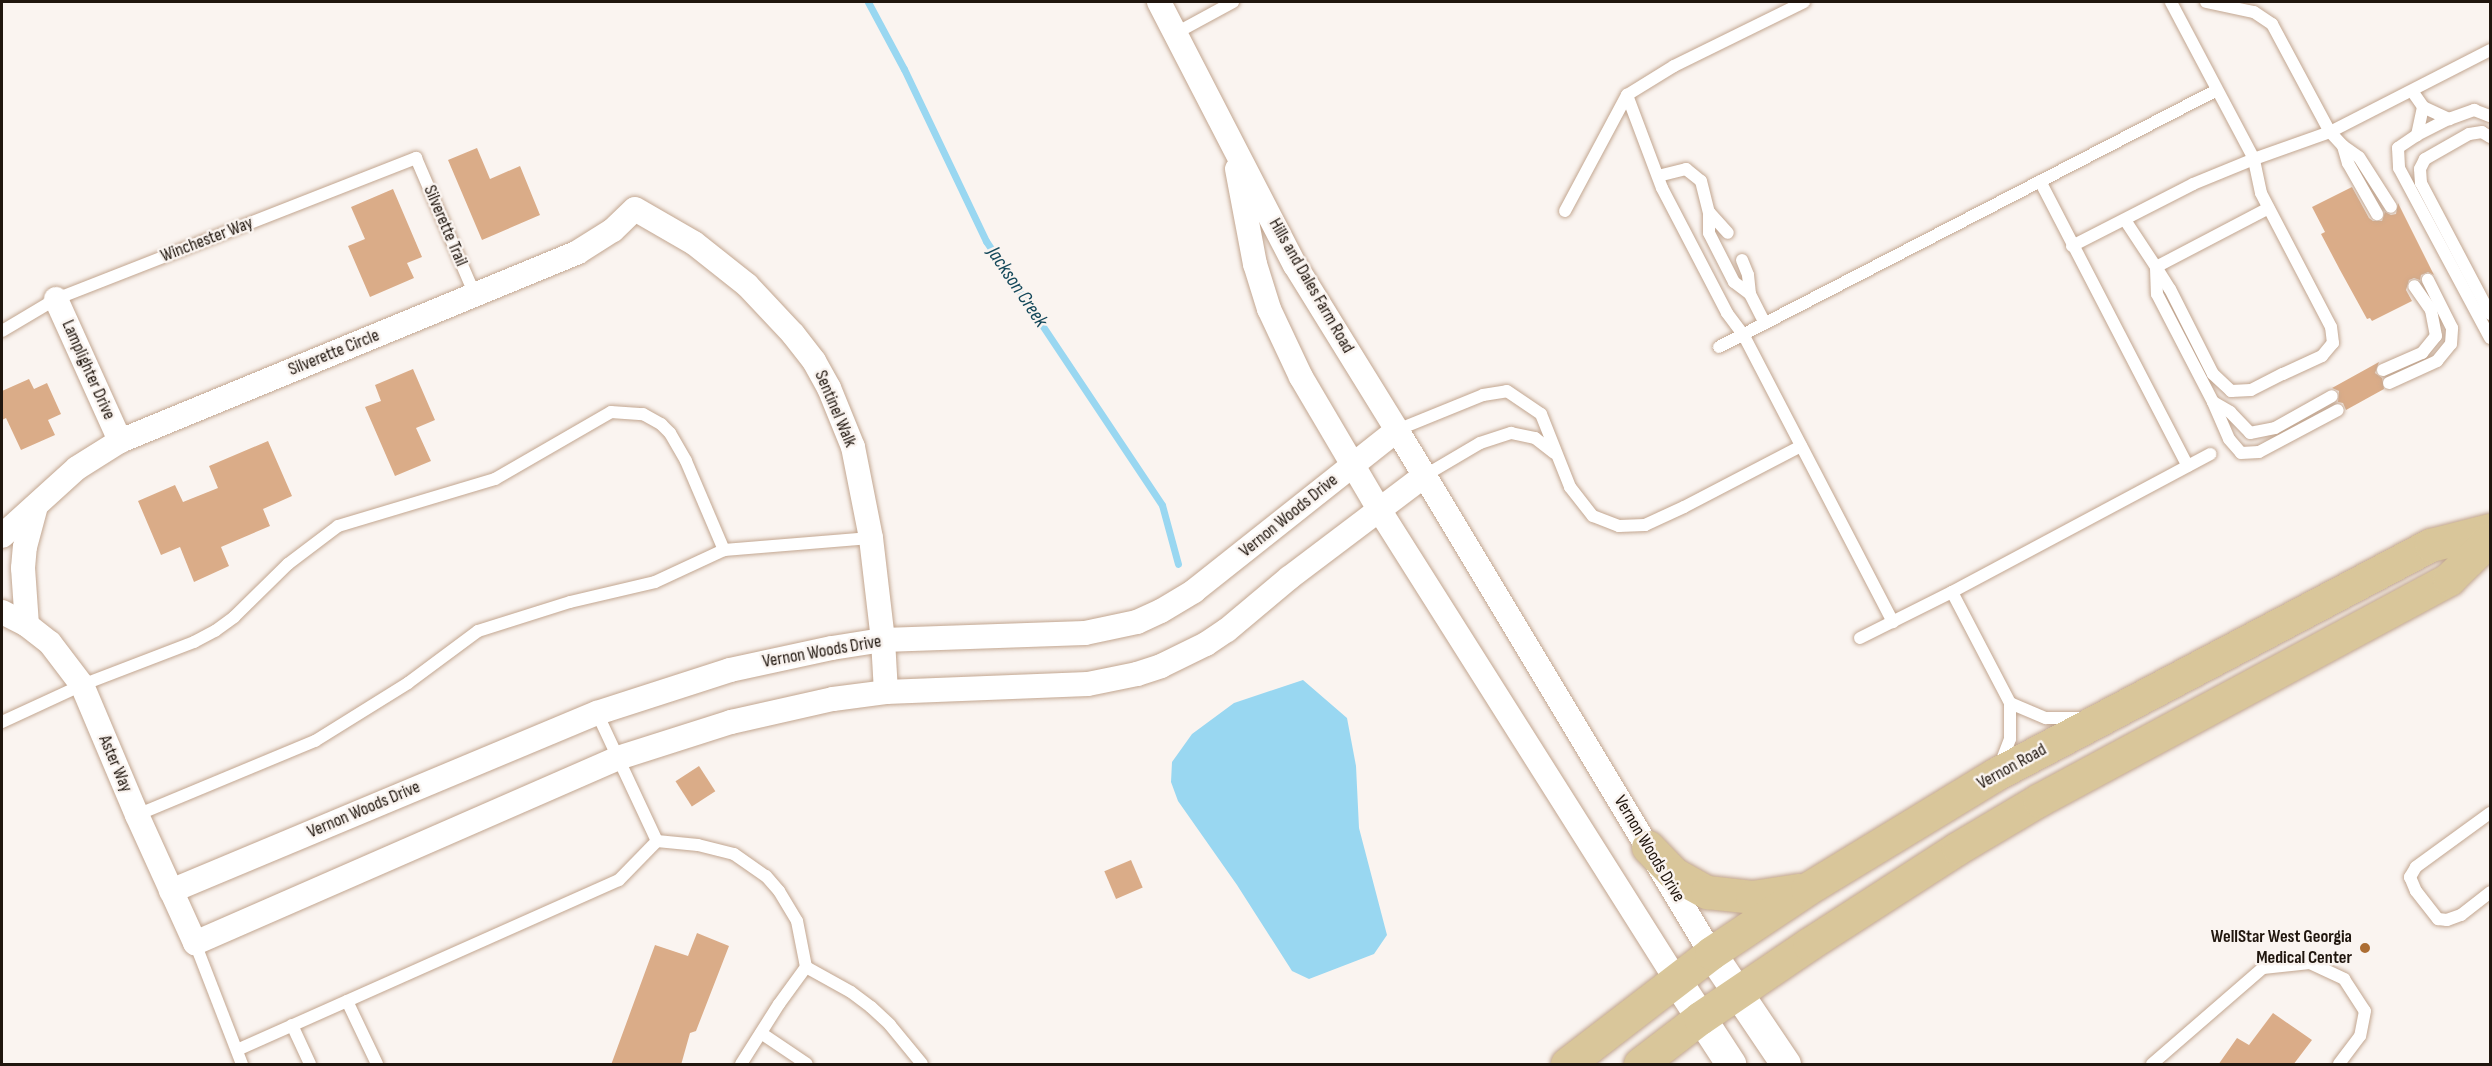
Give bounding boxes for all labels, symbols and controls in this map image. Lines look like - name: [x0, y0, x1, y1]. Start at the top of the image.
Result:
- street label: Silverette Trail: [418, 182, 472, 270]
- street label: Winchester Way: [158, 213, 256, 267]
- street label: Hills and Dales Farm Road: [1264, 215, 1358, 357]
- water label: Jackson Creek: [981, 242, 1053, 332]
- street label: Lamplighter Drive: [56, 317, 120, 423]
- street label: Silverette Circle: [285, 325, 383, 381]
- street label: Sentinel Walk: [809, 367, 861, 451]
- street label: Vernon Woods Drive: [1235, 470, 1343, 562]
- street label: Vernon Woods Drive: [761, 631, 883, 673]
- street label: Aster Way: [93, 732, 137, 796]
- street label: Vernon Road: [1974, 739, 2050, 795]
- street label: Vernon Woods Drive: [304, 777, 424, 843]
- street label: Vernon Woods Drive: [1609, 792, 1689, 906]
- place label: WellStar West Georgia Medical Center: [2211, 927, 2352, 970]
- marker: WellStar West Georgia Medical Center: [2356, 939, 2374, 957]

